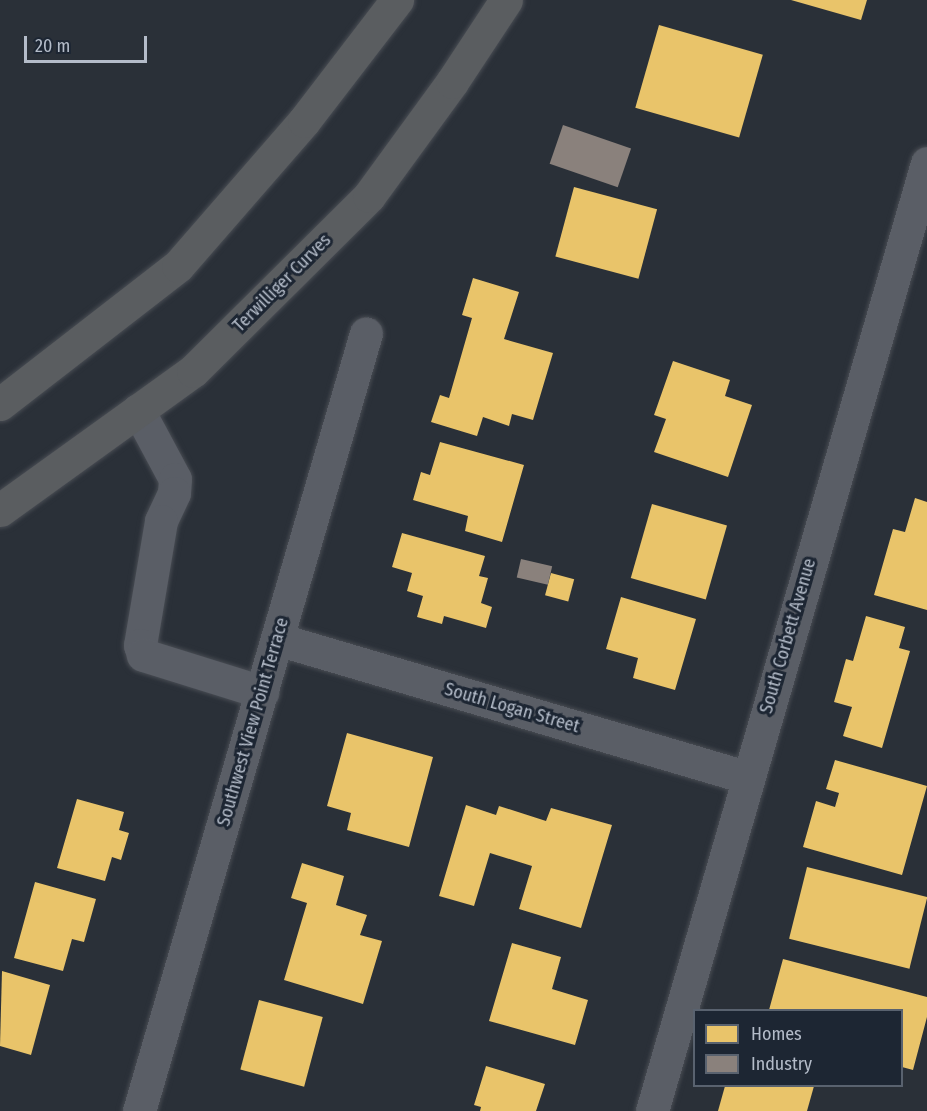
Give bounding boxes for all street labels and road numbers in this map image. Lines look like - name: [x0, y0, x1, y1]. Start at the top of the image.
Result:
- street label: Terwilliger Curves: [229, 230, 335, 336]
- street label: South Corbett Avenue: [755, 556, 821, 716]
- street label: Southwest View Point Terrace: [213, 615, 293, 829]
- street label: South Logan Street: [442, 678, 582, 738]

